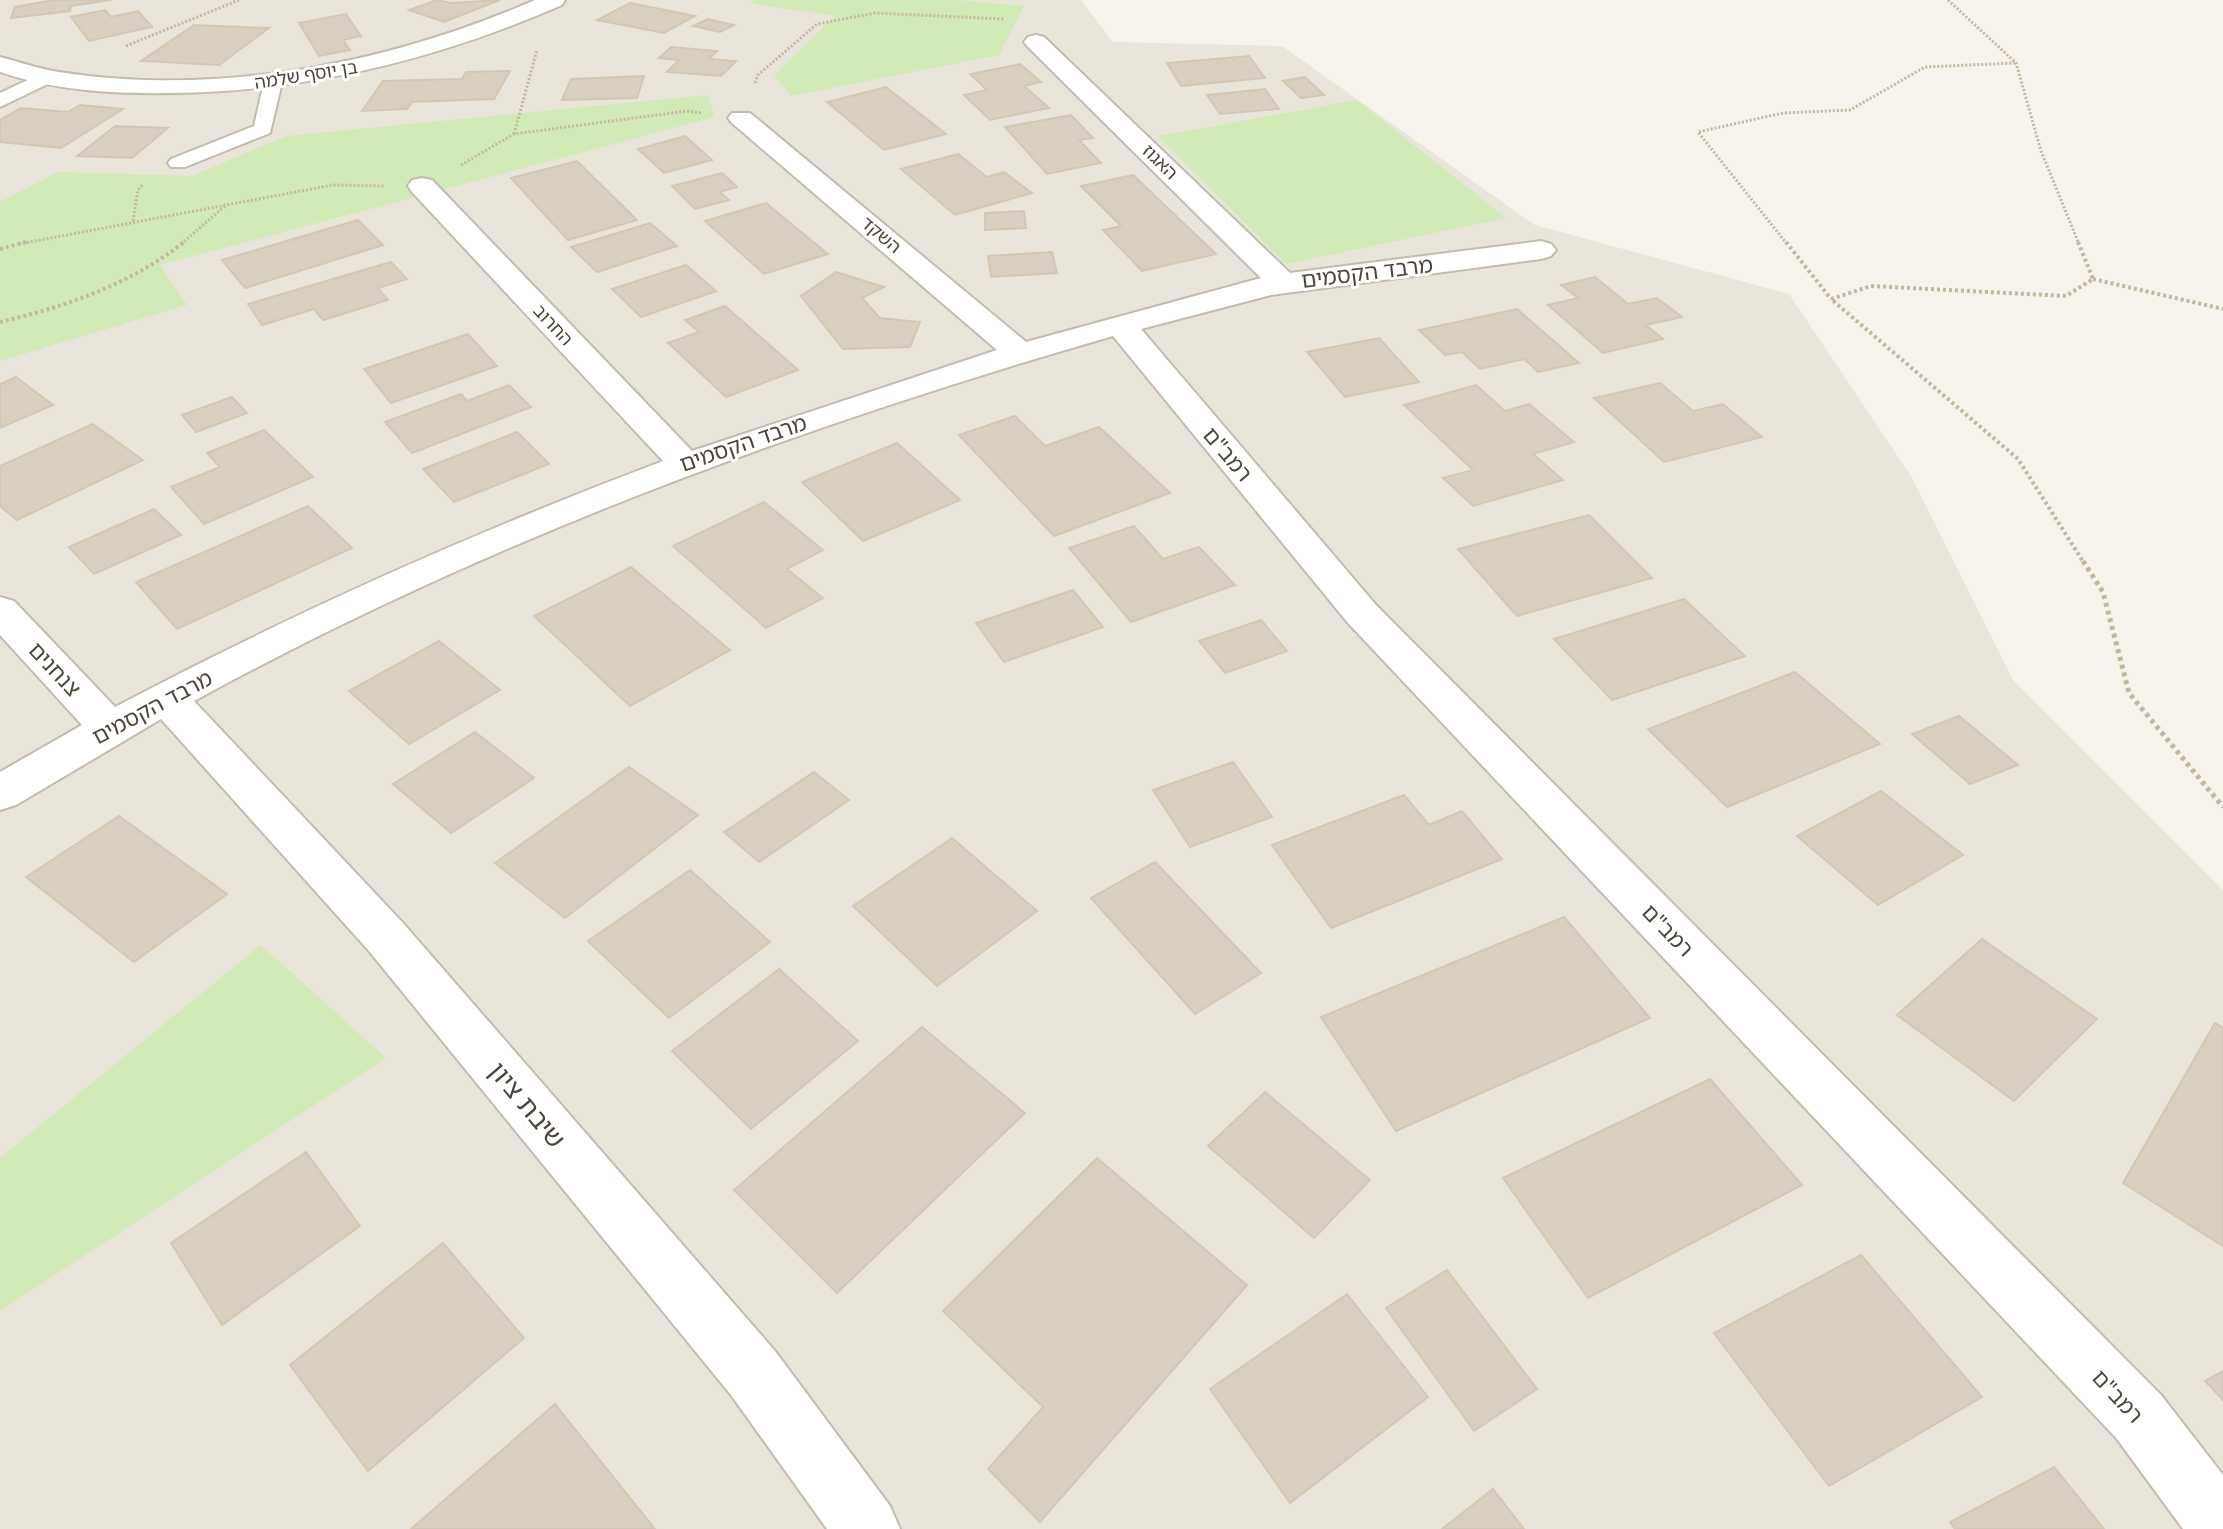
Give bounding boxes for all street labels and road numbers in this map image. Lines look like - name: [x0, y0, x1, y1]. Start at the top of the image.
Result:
- street label: בן יוסף שלמה: [253, 54, 359, 94]
- street label: האגוז: [1138, 138, 1184, 184]
- street label: השקד: [857, 210, 907, 258]
- street label: מרבד הקסמים: [1299, 248, 1434, 294]
- street label: החרוב: [529, 298, 579, 350]
- street label: מרבד הקסמים: [675, 406, 810, 478]
- street label: רמב"ם: [1197, 420, 1260, 487]
- street label: צנחנים: [23, 635, 89, 702]
- street label: מרבד הקסמים: [86, 662, 217, 750]
- street label: רמב"ם: [1636, 896, 1701, 962]
- street label: שיבת ציון: [481, 1054, 574, 1155]
- street label: רמב"ם: [2086, 1362, 2151, 1428]

